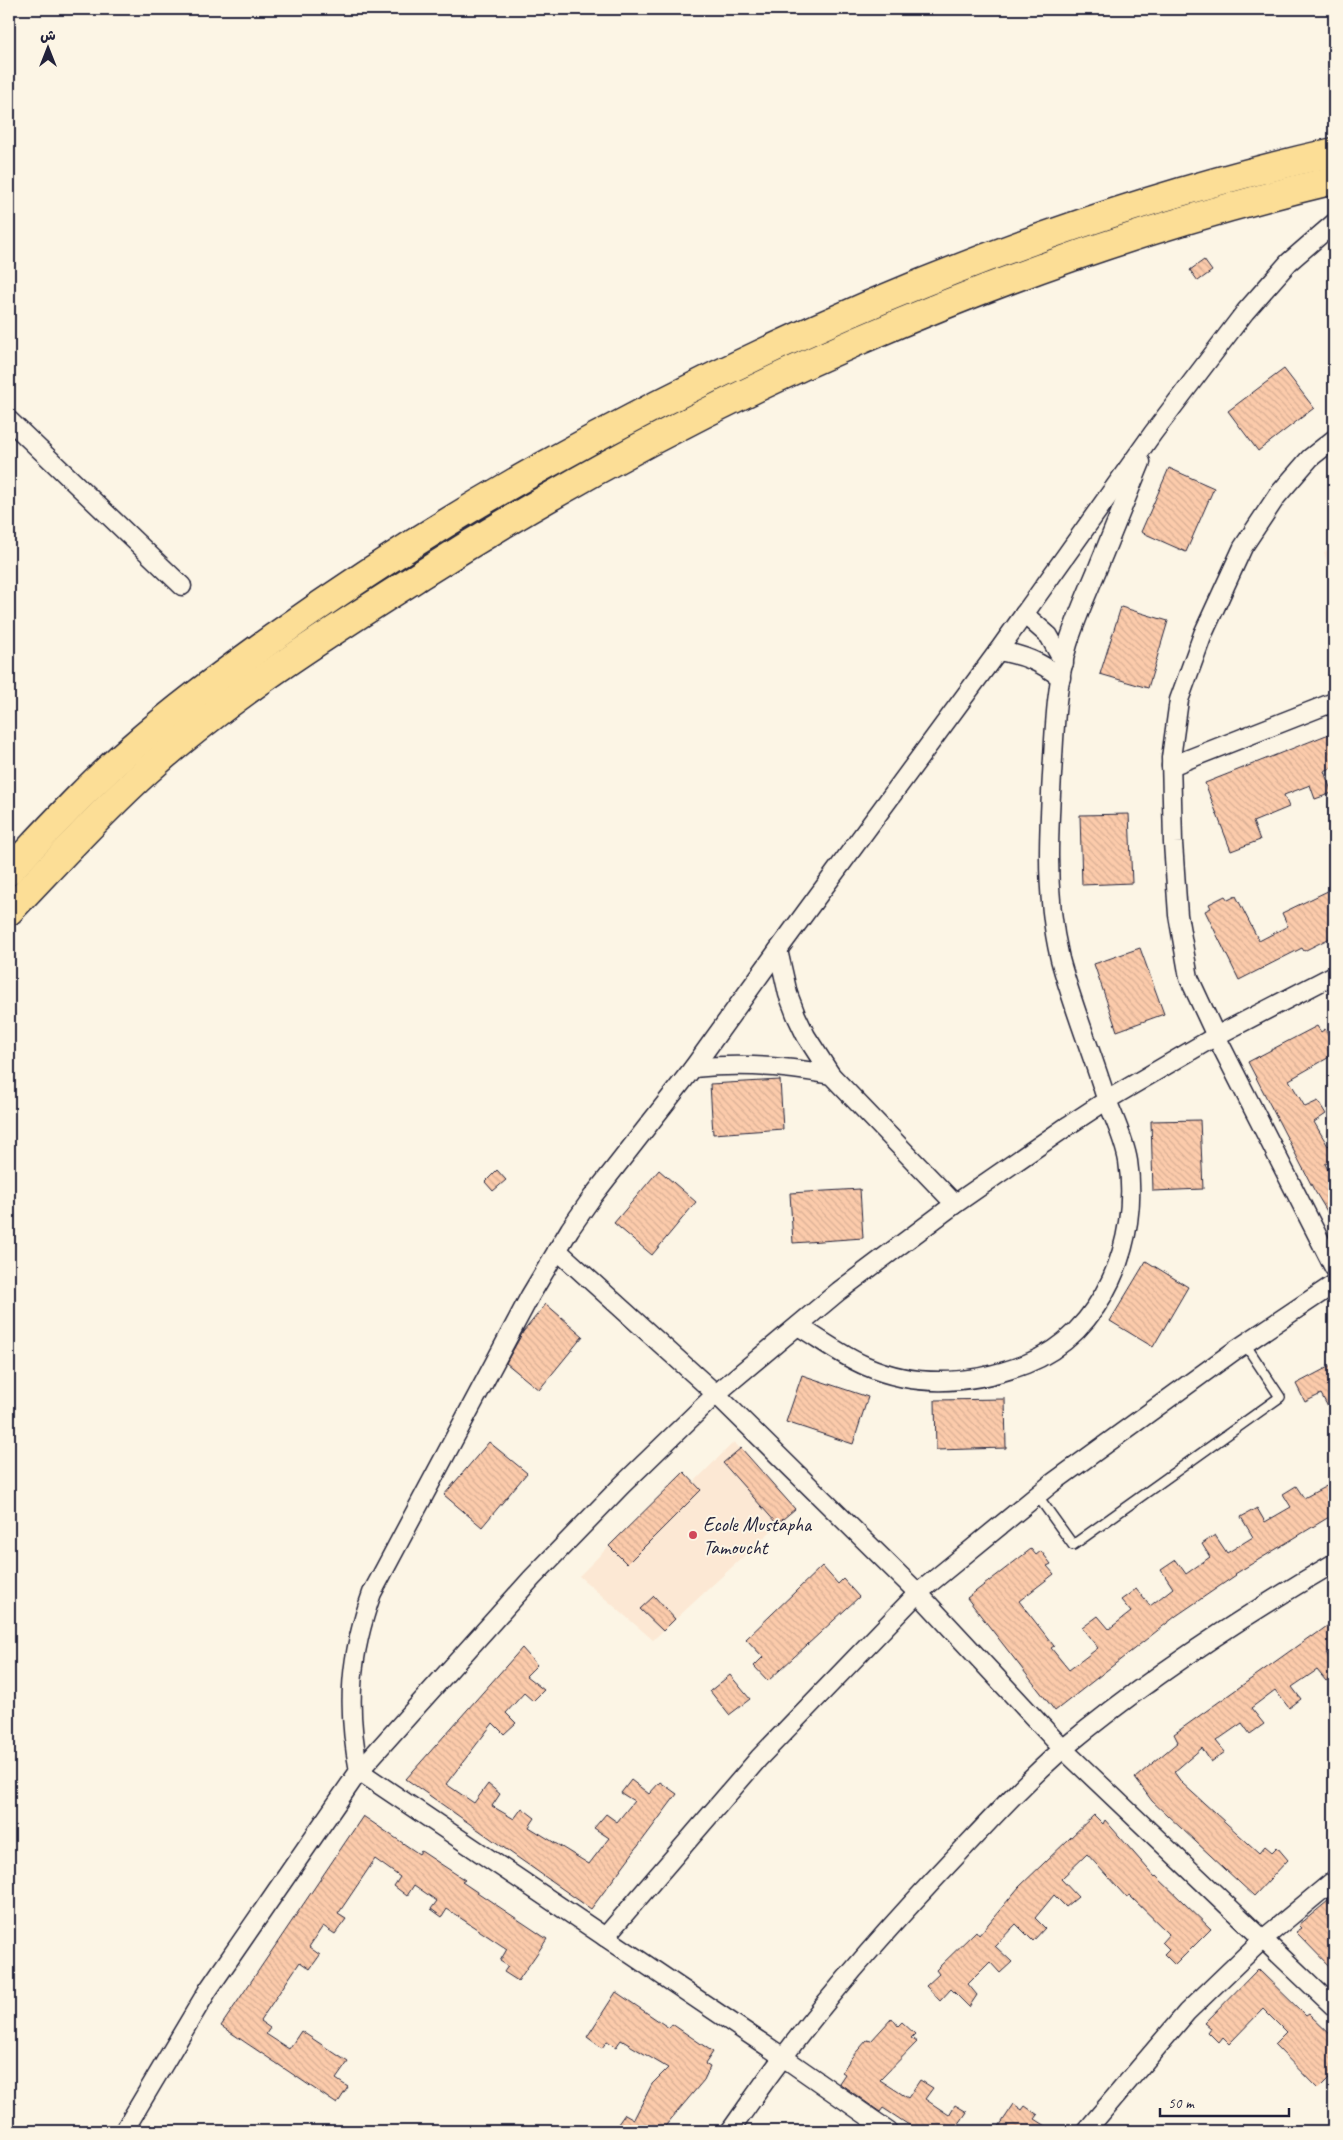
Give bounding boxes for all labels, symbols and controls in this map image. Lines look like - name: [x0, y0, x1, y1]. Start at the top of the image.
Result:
- north arrow: [22, 22, 72, 72]
- text: ش: [40, 27, 56, 44]
- place label: Ecole Mustapha Tamoucht: [703, 1512, 813, 1560]
- marker: Ecole Mustapha Tamoucht: [687, 1529, 699, 1541]
- scale bar: [1160, 2085, 1289, 2117]
- text: 50 m: [1168, 2094, 1195, 2113]

